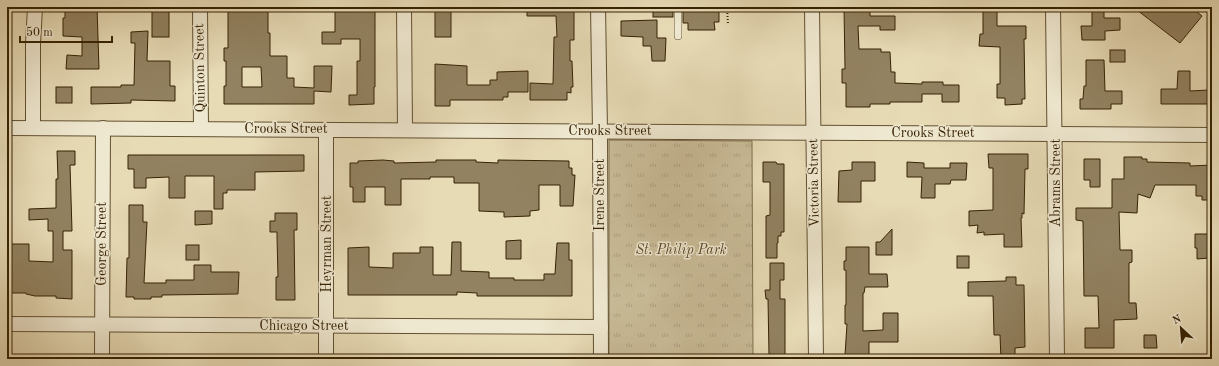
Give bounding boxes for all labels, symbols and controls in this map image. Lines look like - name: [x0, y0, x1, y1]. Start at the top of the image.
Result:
- scale bar: [20, 18, 112, 44]
- street label: Quinton Street: [192, 23, 208, 113]
- text: 50 m: [26, 26, 53, 39]
- street label: Crooks Street: [244, 122, 328, 136]
- street label: Crooks Street: [568, 124, 652, 138]
- street label: Crooks Street: [891, 126, 975, 140]
- street label: Victoria Street: [806, 138, 822, 228]
- street label: Abrams Street: [1049, 139, 1063, 227]
- street label: Irene Street: [593, 159, 607, 231]
- street label: Heyrman Street: [320, 195, 334, 293]
- street label: George Street: [95, 202, 109, 286]
- park label: St. Philip Park: [635, 243, 727, 258]
- north arrow: [1161, 308, 1201, 348]
- text: N: [1171, 313, 1184, 327]
- street label: Chicago Street: [259, 319, 349, 333]

